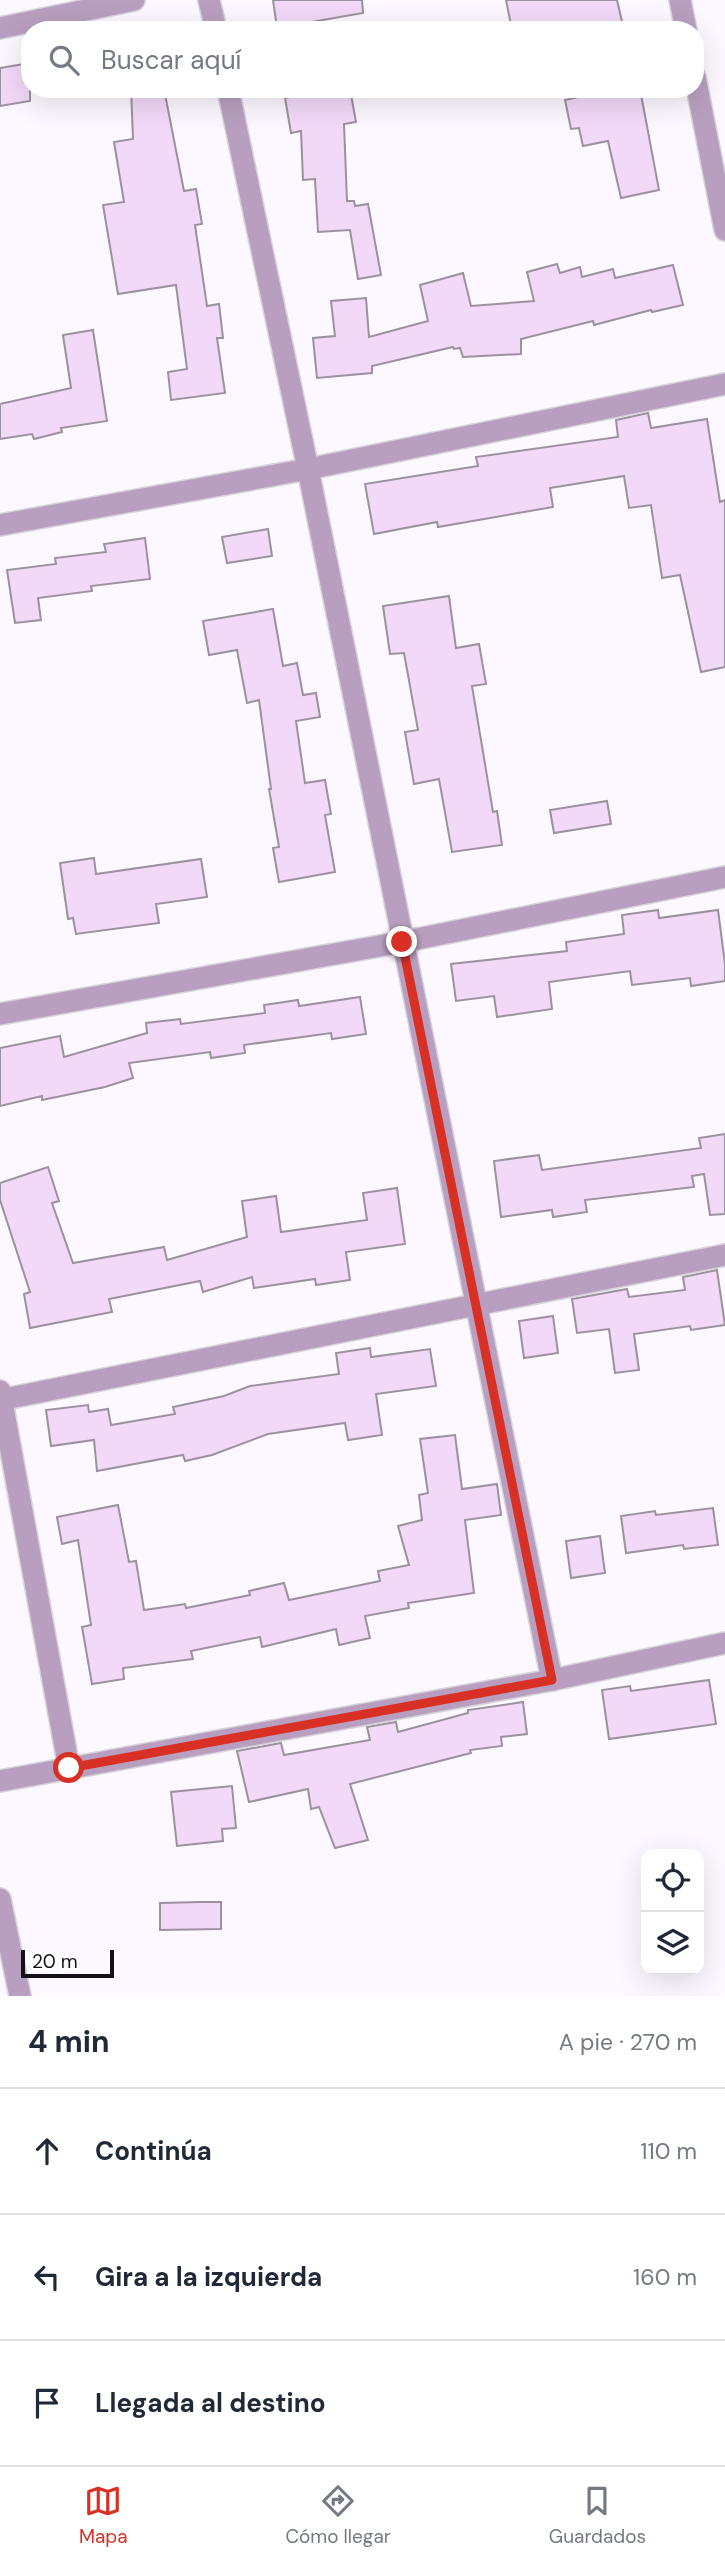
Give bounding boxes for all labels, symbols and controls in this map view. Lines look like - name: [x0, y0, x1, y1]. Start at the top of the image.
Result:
- search box: [21, 21, 704, 98]
- icon: search: [45, 41, 83, 79]
- text: Buscar aquí: [101, 43, 241, 77]
- route end: [386, 926, 417, 957]
- route start: [53, 1752, 84, 1783]
- map controls: [641, 1849, 704, 1975]
- button: locate: [641, 1849, 704, 1912]
- button: layers: [641, 1912, 704, 1975]
- scale bar: [21, 1947, 114, 1979]
- text: 20 m: [32, 1949, 78, 1974]
- text: 4 min: [28, 2022, 110, 2061]
- text: A pie · 270 m: [559, 2027, 697, 2057]
- icon: ahead: [28, 2132, 66, 2170]
- text: Continúa: [95, 2134, 212, 2168]
- text: 110 m: [640, 2136, 697, 2166]
- icon: left: [28, 2258, 66, 2296]
- text: Gira a la izquierda: [95, 2260, 322, 2294]
- text: 160 m: [633, 2262, 697, 2292]
- icon: arrive: [28, 2384, 66, 2422]
- text: Llegada al destino: [95, 2386, 326, 2420]
- tab: Mapa: [79, 2482, 128, 2549]
- tab: Cómo llegar: [285, 2482, 391, 2549]
- tab: Guardados: [549, 2482, 646, 2549]

